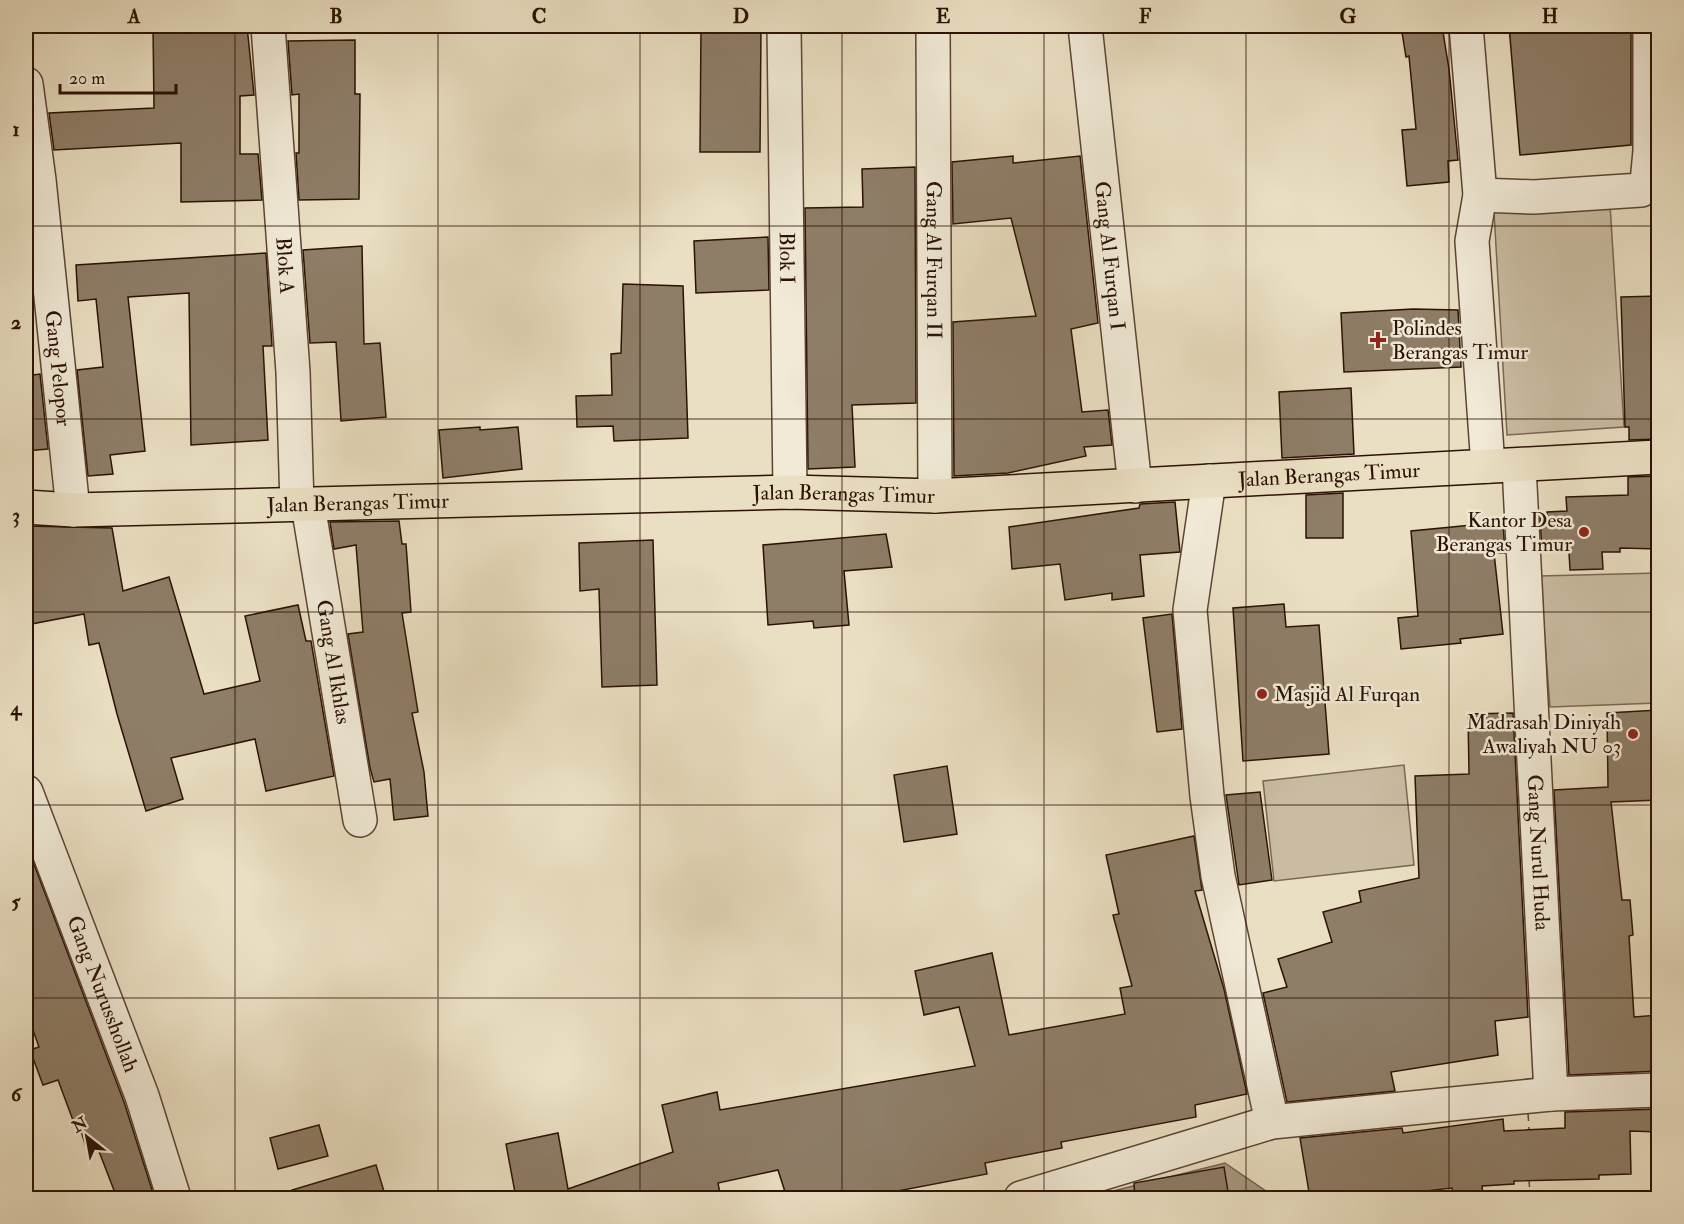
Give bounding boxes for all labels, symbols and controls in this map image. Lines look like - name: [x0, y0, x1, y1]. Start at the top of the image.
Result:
- text: A: [127, 4, 141, 29]
- text: B: [329, 4, 343, 29]
- text: C: [532, 4, 546, 29]
- text: D: [733, 4, 749, 29]
- text: E: [936, 4, 951, 29]
- text: F: [1139, 4, 1152, 29]
- text: G: [1340, 4, 1357, 29]
- text: H: [1542, 4, 1558, 29]
- scale bar: [60, 57, 176, 95]
- text: 20 m: [69, 67, 105, 90]
- text: 1: [12, 117, 20, 142]
- street label: Gang Al Furqan I: [1088, 180, 1131, 332]
- street label: Gang Al Furqan II: [920, 181, 947, 339]
- street label: Blok I: [773, 232, 800, 284]
- street label: Blok A: [269, 236, 300, 295]
- street label: Gang Pelopor: [38, 309, 77, 428]
- text: 2: [11, 310, 21, 335]
- place label: Polindes Berangas Timur: [1392, 315, 1528, 366]
- marker: Polindes Berangas Timur: [1369, 331, 1387, 349]
- street label: Jalan Berangas Timur: [1236, 457, 1421, 494]
- street label: Jalan Berangas Timur: [751, 479, 935, 510]
- street label: Jalan Berangas Timur: [265, 488, 449, 519]
- text: 3: [12, 503, 20, 528]
- place label: Kantor Desa Berangas Timur: [1436, 507, 1572, 558]
- marker: Kantor Desa Berangas Timur: [1577, 525, 1591, 539]
- street label: Gang Al Ikhlas: [310, 598, 357, 726]
- place label: Masjid Al Furqan: [1274, 681, 1420, 708]
- marker: Masjid Al Furqan: [1255, 687, 1269, 701]
- text: 4: [10, 696, 23, 721]
- place label: Madrasah Diniyah Awaliyah NU 03: [1466, 709, 1621, 760]
- marker: Madrasah Diniyah Awaliyah NU 03: [1626, 727, 1640, 741]
- street label: Gang Nurul Huda: [1521, 774, 1556, 932]
- text: 5: [12, 889, 22, 914]
- street label: Gang Nurusshollah: [60, 912, 145, 1076]
- text: 6: [11, 1082, 23, 1107]
- north arrow: [57, 1107, 117, 1167]
- text: N: [68, 1112, 92, 1138]

